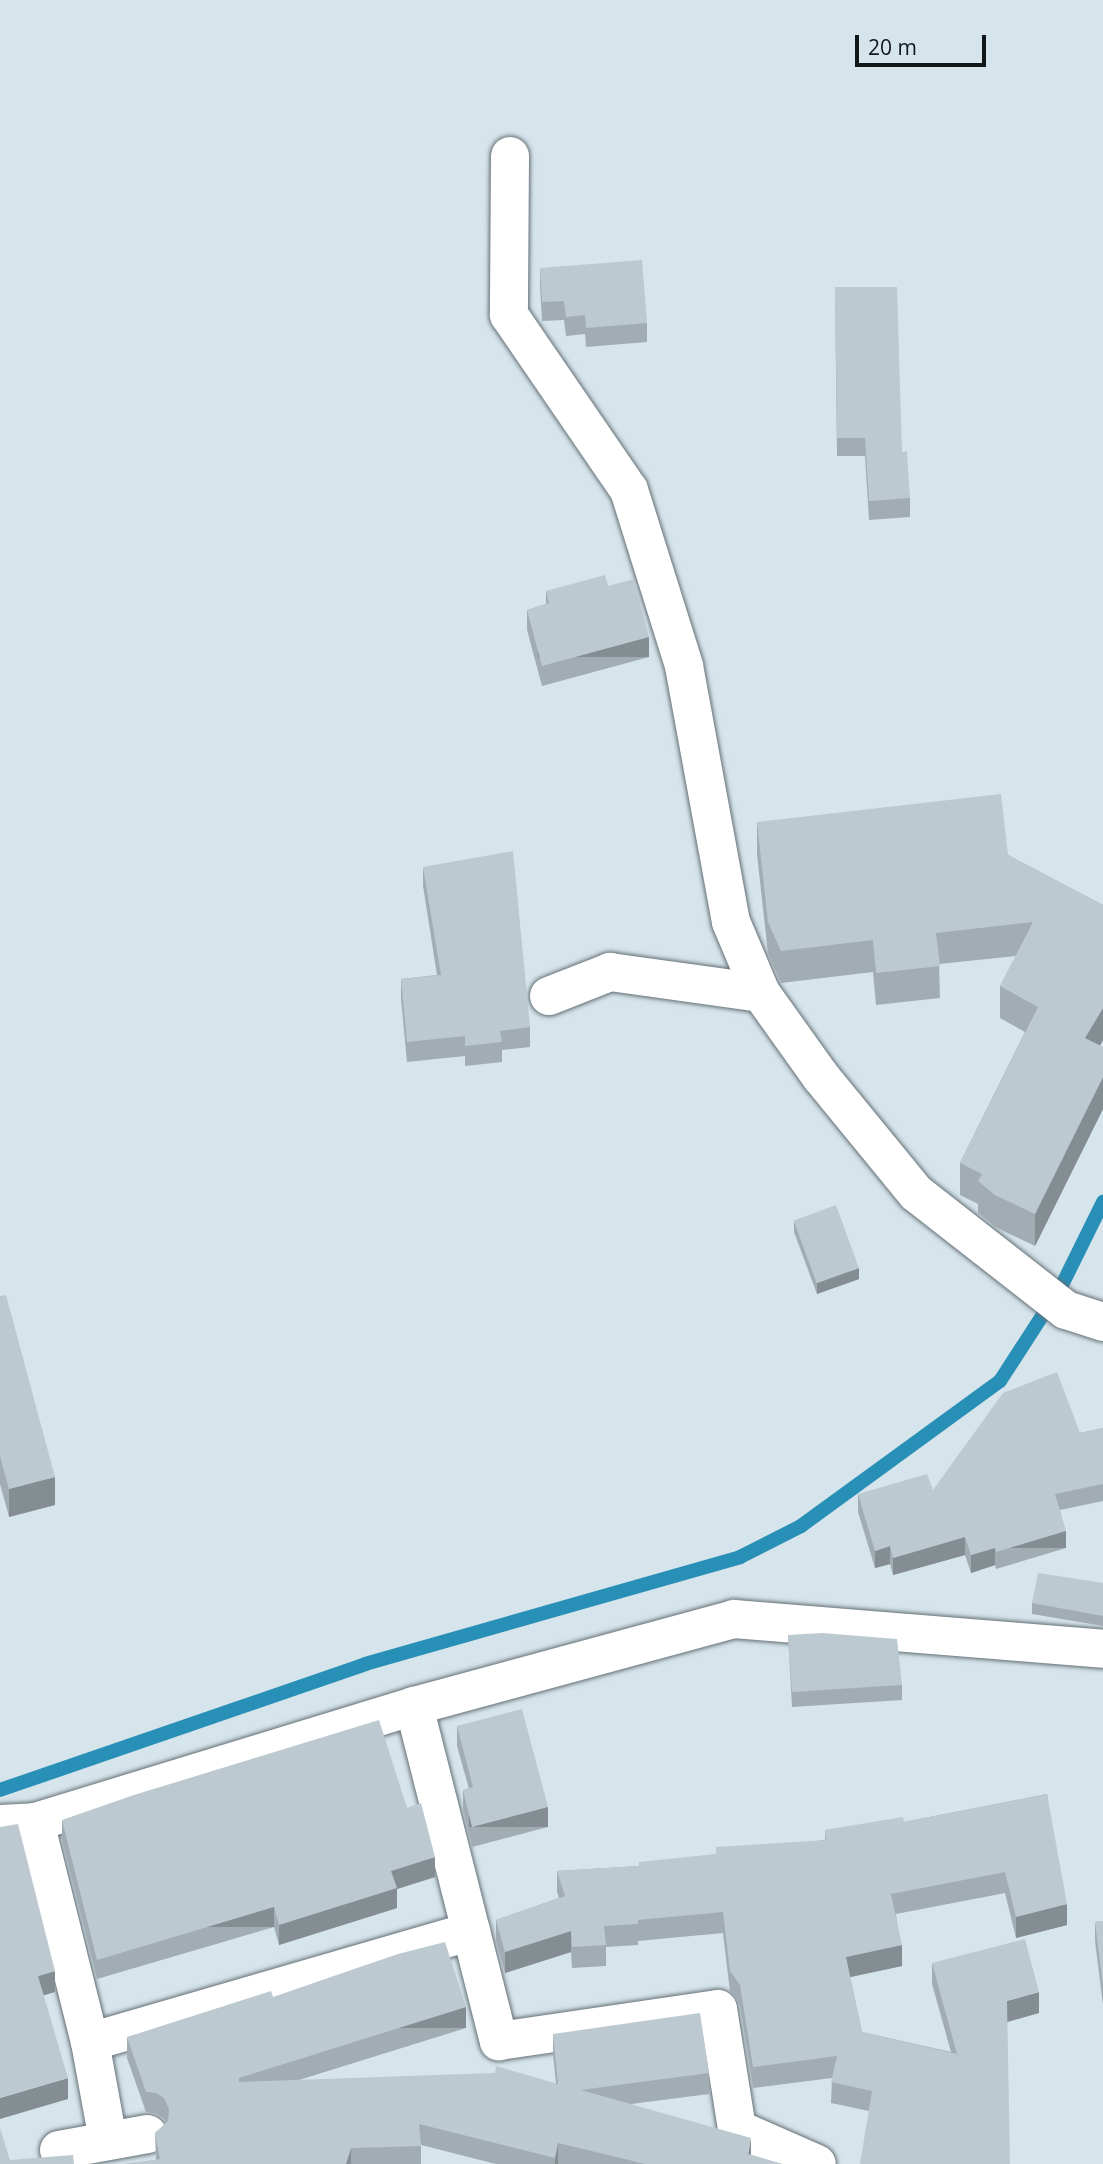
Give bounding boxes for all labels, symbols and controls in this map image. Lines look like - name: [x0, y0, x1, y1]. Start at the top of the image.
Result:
- scale bar: [858, 21, 989, 65]
- text: 20 m: [868, 33, 917, 61]

